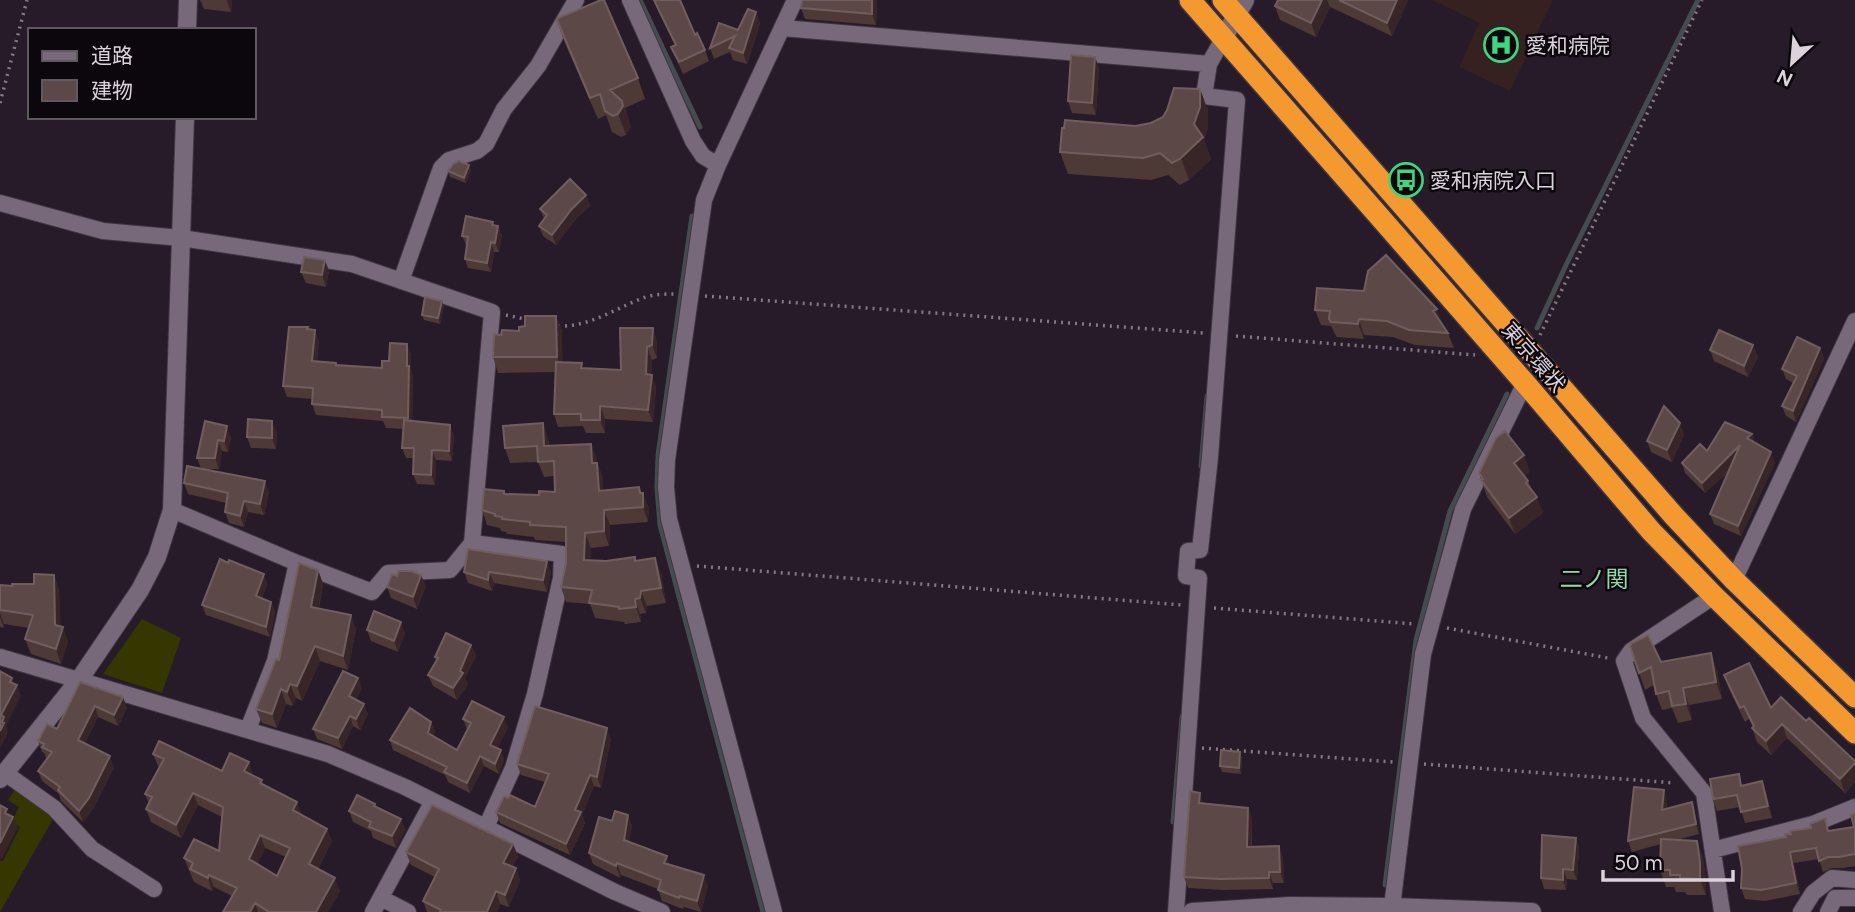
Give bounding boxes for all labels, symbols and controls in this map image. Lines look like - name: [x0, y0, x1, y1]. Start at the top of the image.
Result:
- hospital icon: 愛和病院: [1482, 26, 1520, 64]
- legend: [28, 28, 256, 119]
- north arrow: [1757, 28, 1827, 98]
- place label: 愛和病院: [1526, 33, 1610, 58]
- text: 道路: [91, 43, 133, 68]
- text: N: [1773, 64, 1796, 91]
- text: 建物: [91, 78, 133, 103]
- bus stop icon: 愛和病院入口: [1387, 161, 1425, 199]
- place label: 愛和病院入口: [1430, 168, 1556, 193]
- street label: 東京環状: [1497, 317, 1571, 397]
- district label: 二ノ関: [1560, 565, 1629, 593]
- scale bar: [1603, 838, 1732, 882]
- text: 50 m: [1614, 850, 1663, 875]

